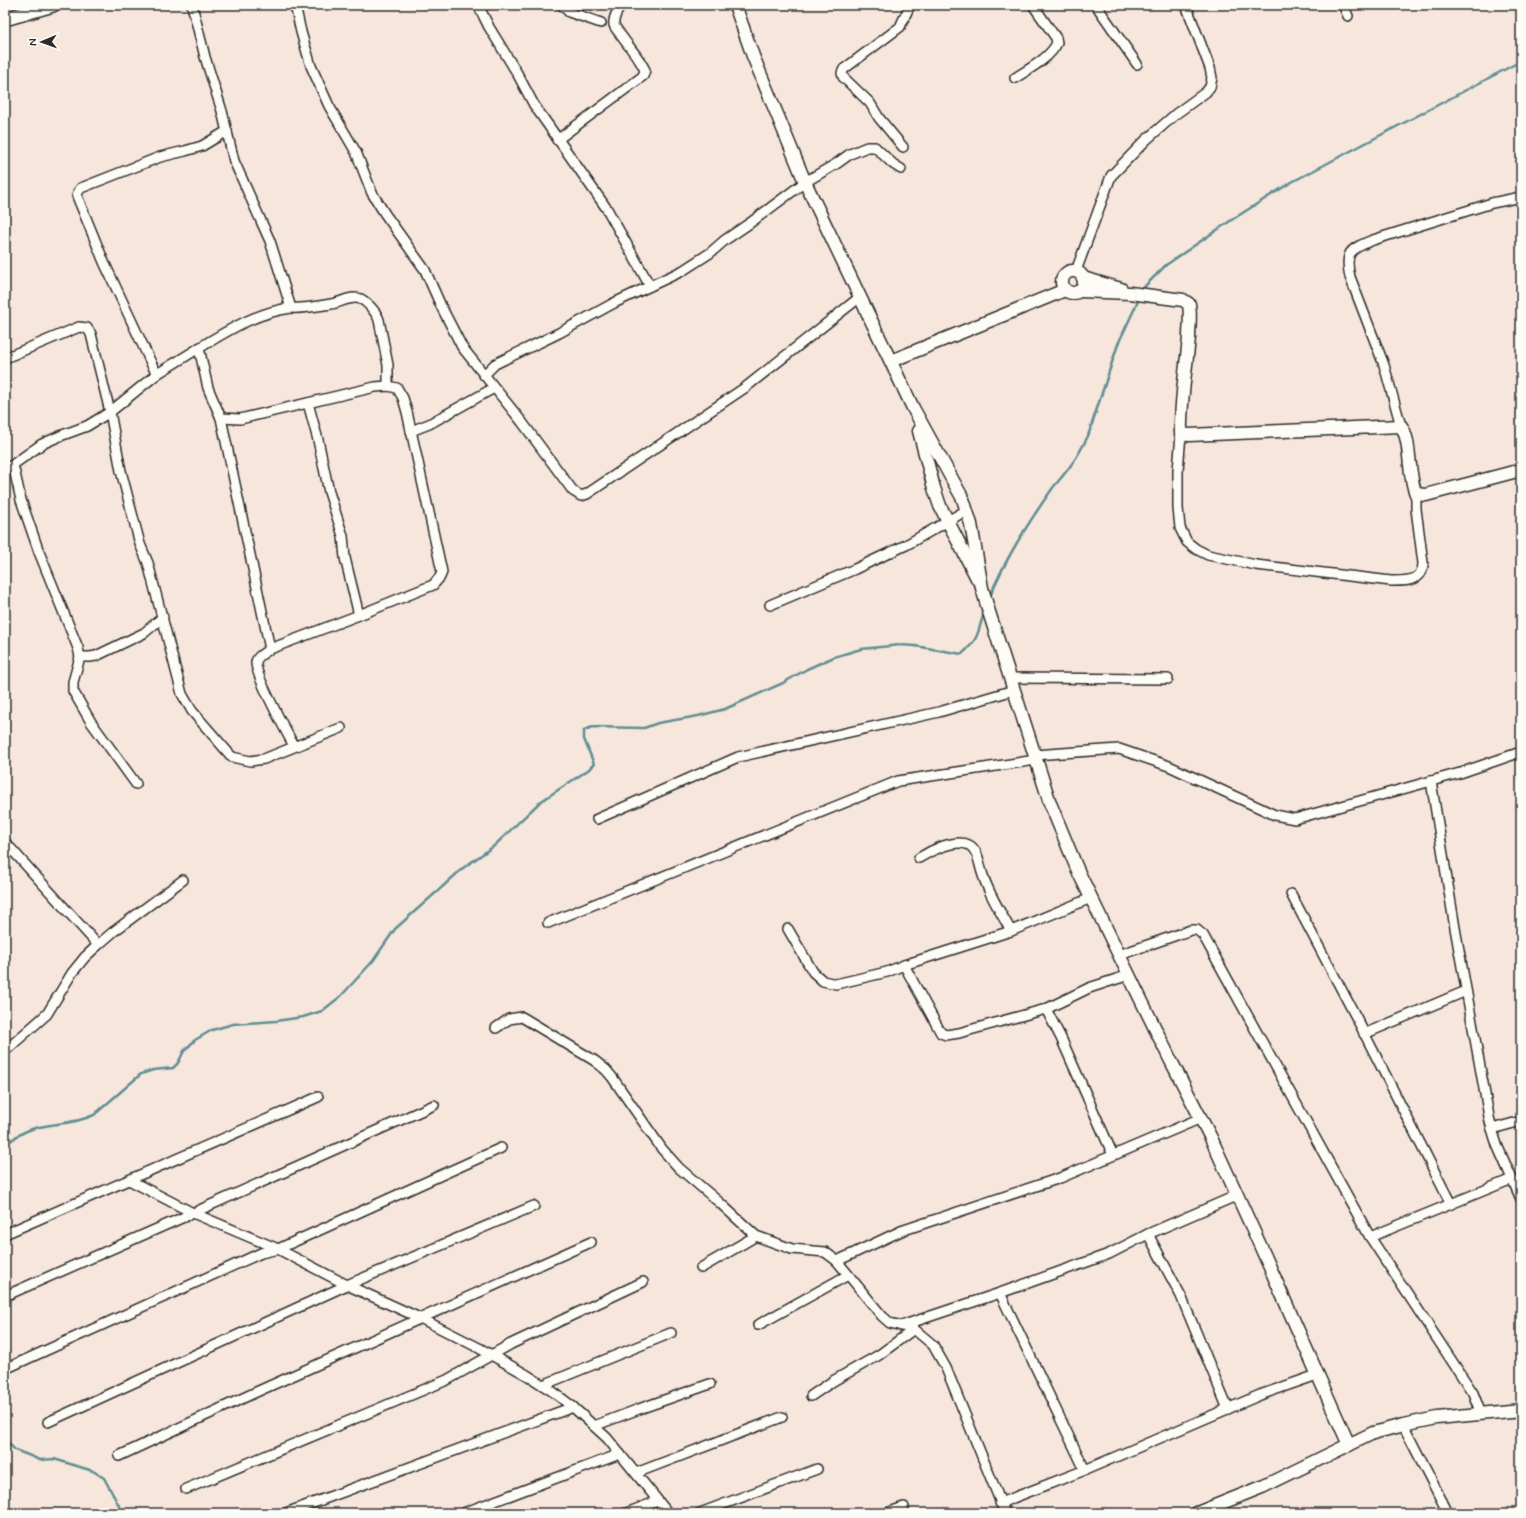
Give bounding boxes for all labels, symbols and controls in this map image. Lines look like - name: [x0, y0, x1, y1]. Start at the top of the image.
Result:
- north arrow: [22, 22, 62, 62]
- text: N: [26, 38, 40, 46]

